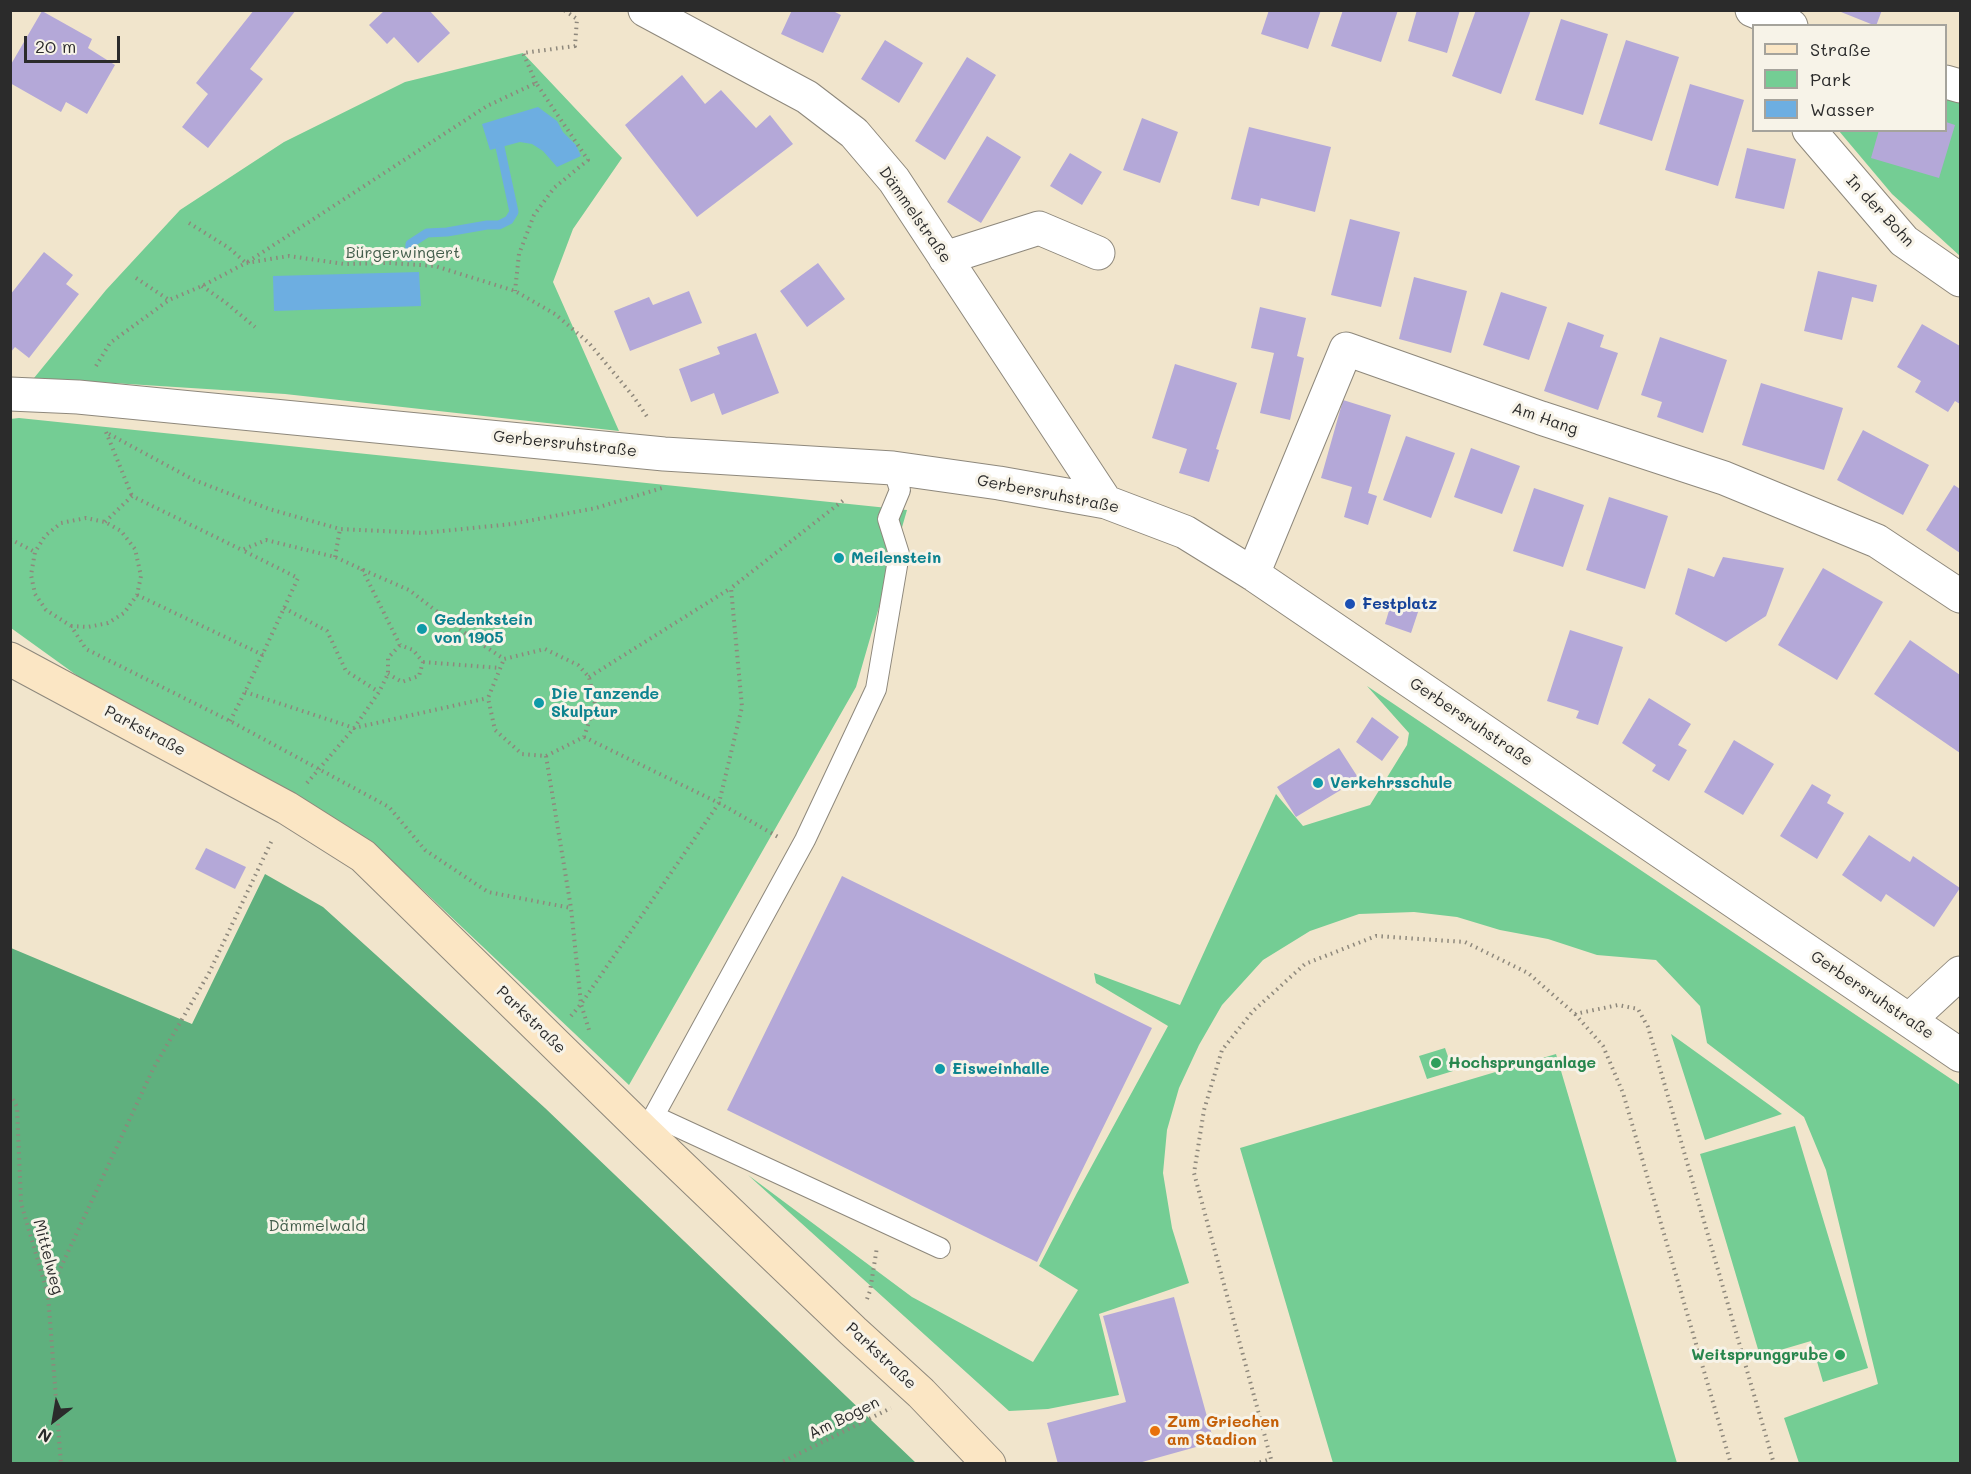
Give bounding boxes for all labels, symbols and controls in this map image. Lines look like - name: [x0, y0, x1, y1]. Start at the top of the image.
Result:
- scale bar: [27, 24, 123, 62]
- legend: [1752, 24, 1947, 132]
- text: 20 m: [35, 34, 76, 58]
- text: Straße: [1810, 37, 1871, 61]
- text: Park: [1810, 67, 1851, 91]
- text: Wasser: [1810, 97, 1875, 121]
- street label: Dämmelstraße: [875, 163, 955, 267]
- street label: In der Bohn: [1842, 171, 1918, 251]
- park label: Bürgerwingert: [346, 243, 460, 263]
- street label: Am Hang: [1510, 399, 1580, 439]
- street label: Gerbersruhstraße: [492, 427, 638, 461]
- street label: Gerbersruhstraße: [975, 471, 1121, 517]
- place label: Meilenstein: [851, 548, 941, 568]
- marker: Meilenstein: [832, 551, 846, 565]
- place label: Festplatz: [1362, 594, 1437, 614]
- marker: Festplatz: [1343, 597, 1357, 611]
- place label: Gedenkstein von 1905: [434, 610, 533, 648]
- marker: Gedenkstein von 1905: [415, 622, 429, 636]
- street label: Gerbersruhstraße: [1406, 674, 1536, 770]
- place label: Die Tanzende Skulptur: [551, 684, 659, 722]
- marker: Die Tanzende Skulptur: [532, 696, 546, 710]
- street label: Parkstraße: [101, 702, 189, 760]
- place label: Verkehrsschule: [1330, 773, 1452, 793]
- marker: Verkehrsschule: [1311, 776, 1325, 790]
- street label: Gerbersruhstraße: [1807, 947, 1937, 1043]
- street label: Parkstraße: [492, 982, 570, 1058]
- place label: Hochsprunganlage: [1448, 1053, 1596, 1073]
- marker: Hochsprunganlage: [1429, 1056, 1443, 1070]
- place label: Eisweinhalle: [952, 1059, 1049, 1079]
- marker: Eisweinhalle: [933, 1062, 947, 1076]
- park label: Dämmelwald: [269, 1216, 365, 1236]
- street label: Mittelweg: [29, 1217, 67, 1297]
- street label: Parkstraße: [842, 1319, 920, 1393]
- place label: Weitsprunggrube: [1691, 1345, 1828, 1365]
- marker: Weitsprunggrube: [1833, 1348, 1847, 1362]
- north arrow: [24, 1390, 84, 1450]
- street label: Am Bogen: [805, 1393, 883, 1443]
- place label: Zum Griechen am Stadion: [1167, 1412, 1279, 1450]
- text: N: [34, 1424, 55, 1448]
- marker: Zum Griechen am Stadion: [1148, 1424, 1162, 1438]

